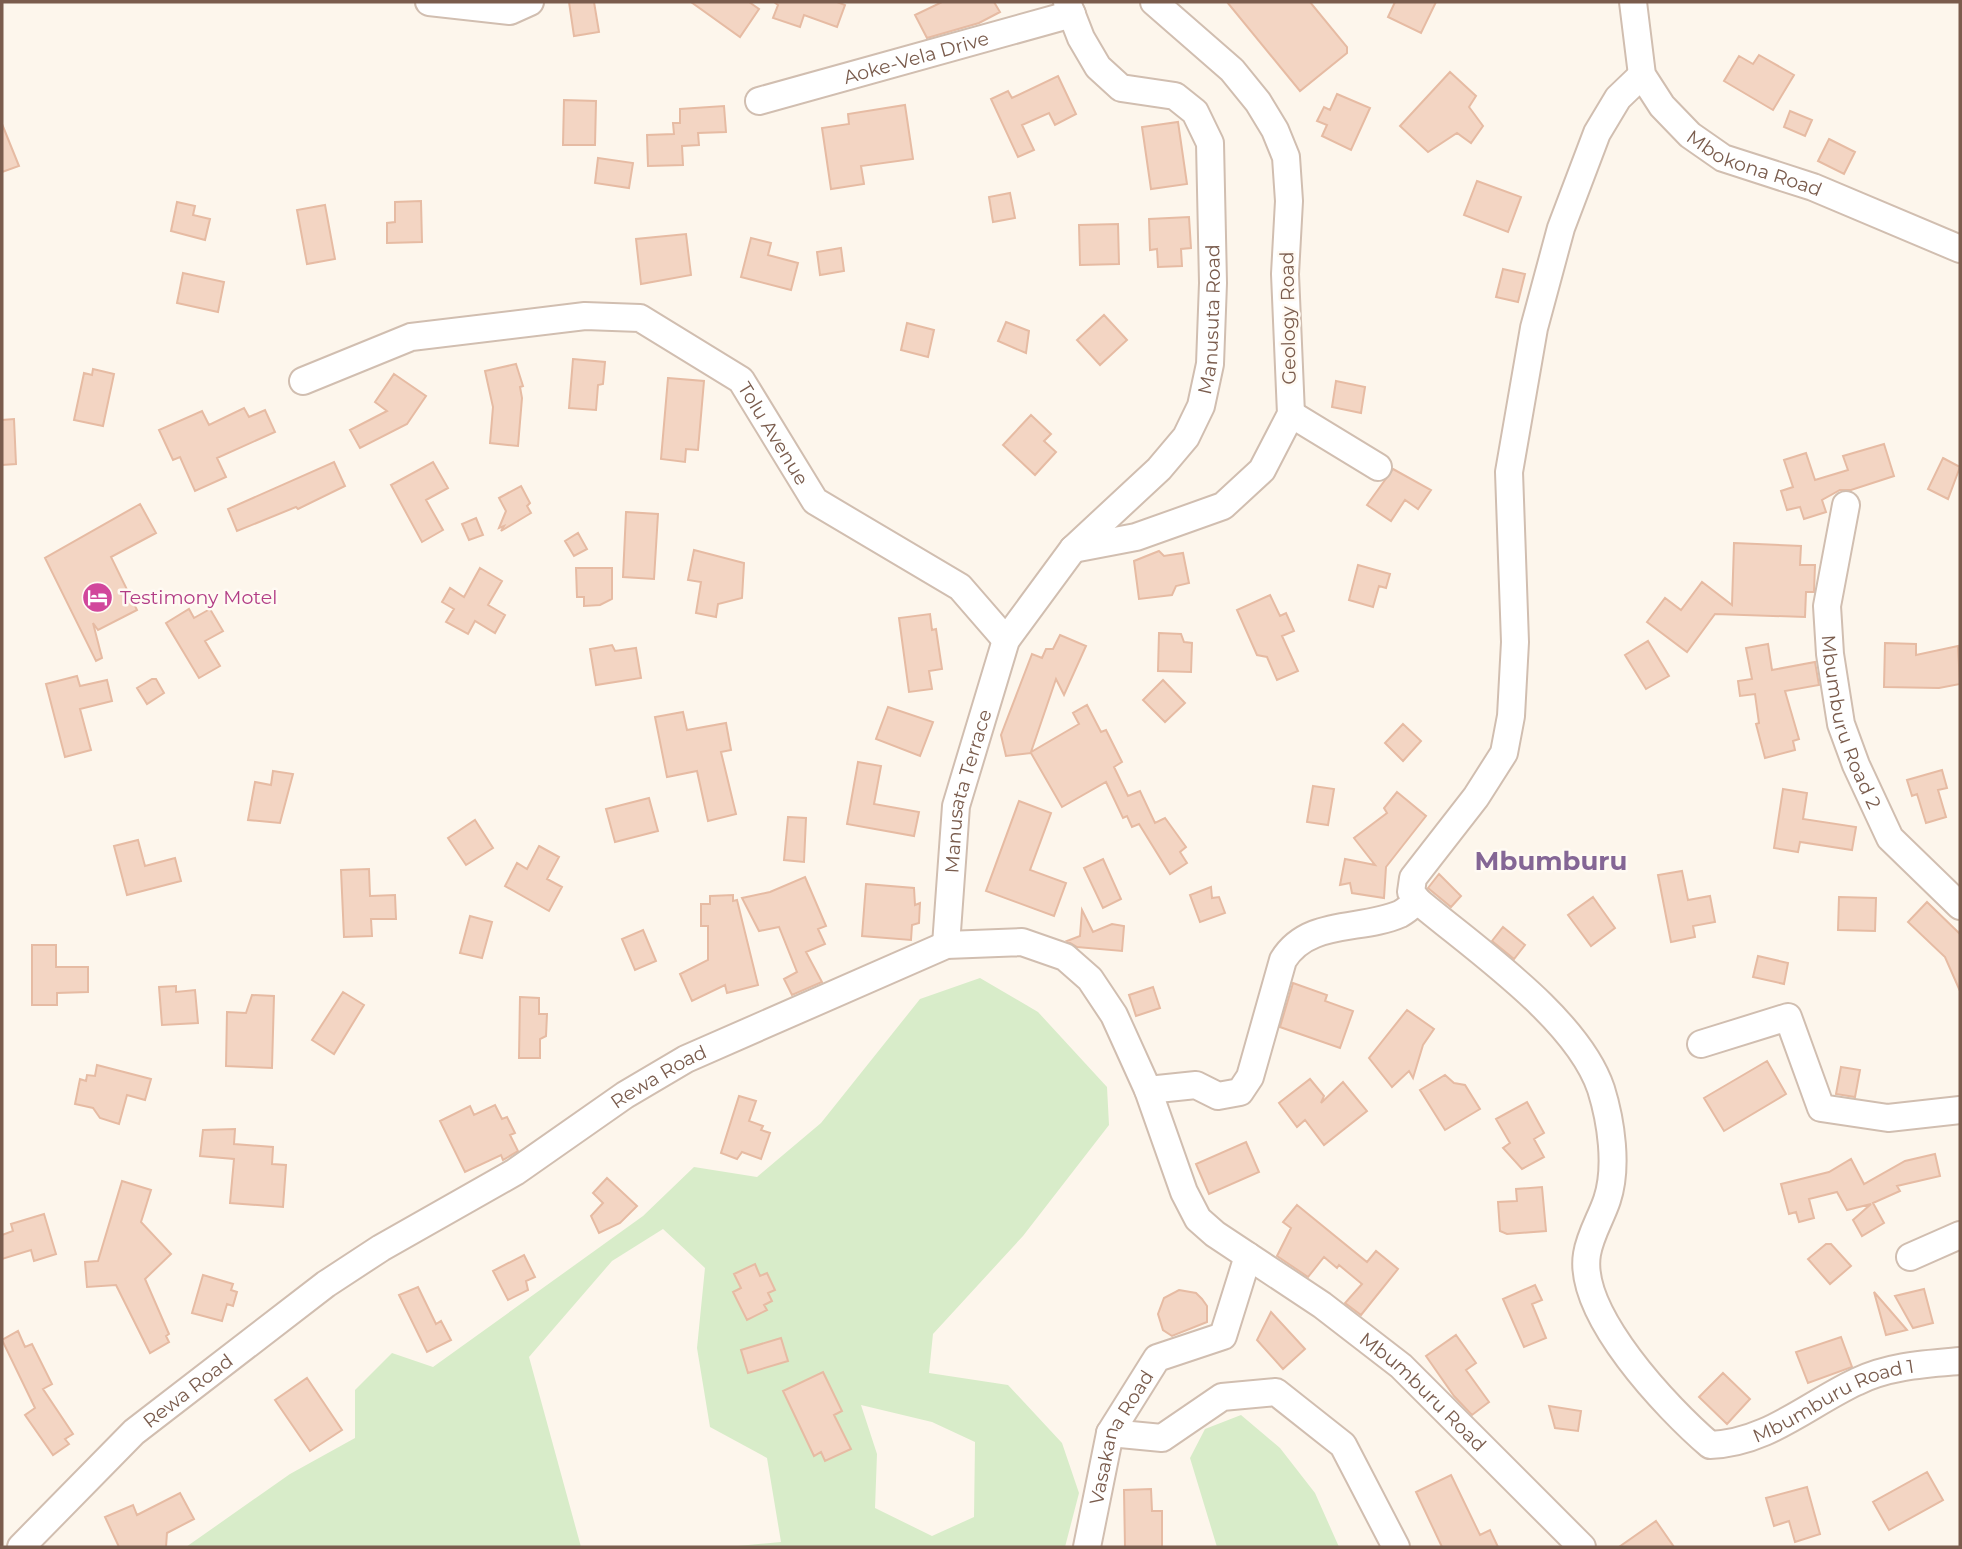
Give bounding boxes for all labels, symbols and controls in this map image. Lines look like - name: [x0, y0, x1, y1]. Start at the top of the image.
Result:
- street label: Aoke-Vela Drive: [841, 26, 991, 88]
- street label: Mbokona Road: [1683, 125, 1826, 201]
- street label: Manusuta Road: [1192, 244, 1225, 396]
- street label: Geology Road: [1275, 251, 1301, 385]
- street label: Tolu Avenue: [733, 378, 814, 489]
- hotel icon: Testimony Motel: [80, 580, 114, 614]
- place label: Testimony Motel: [120, 586, 277, 609]
- street label: Mbumburu Road 2: [1817, 634, 1886, 813]
- street label: Manusata Terrace: [940, 706, 996, 874]
- district label: Mbumburu: [1475, 845, 1627, 877]
- street label: Rewa Road: [606, 1040, 710, 1113]
- street label: Mbumburu Road: [1355, 1327, 1491, 1456]
- street label: Rewa Road: [138, 1349, 237, 1432]
- street label: Mbumburu Road 1: [1749, 1354, 1916, 1447]
- street label: Vasakana Road: [1084, 1366, 1158, 1507]

